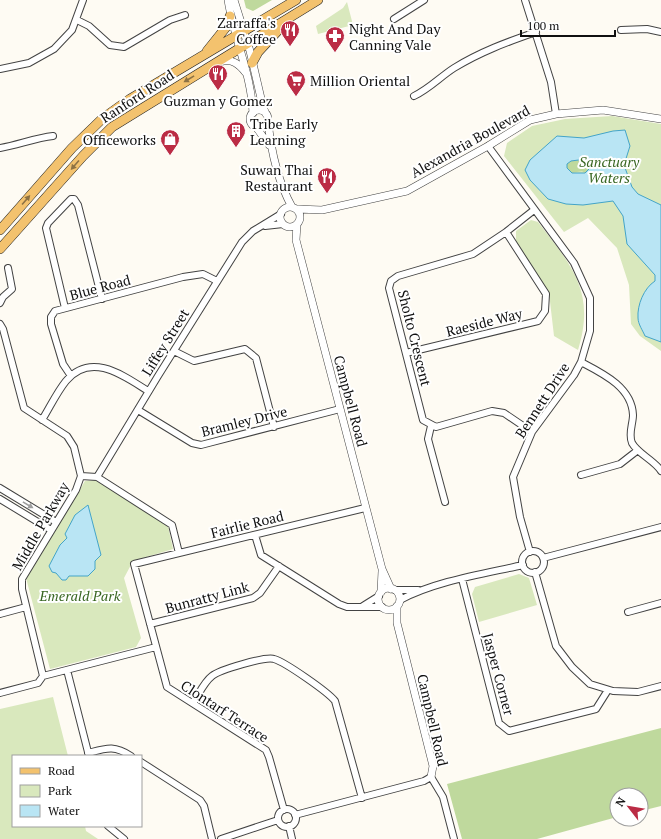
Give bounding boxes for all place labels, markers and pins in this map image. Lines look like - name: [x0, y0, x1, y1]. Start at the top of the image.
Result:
- place label: Zarraffa's Coffee: [217, 13, 276, 48]
- restaurant icon: Zarraffa's Coffee: [279, 19, 301, 47]
- place label: Night And Day Canning Vale: [349, 19, 441, 54]
- pharmacy icon: Night And Day Canning Vale: [324, 25, 346, 53]
- restaurant icon: Guzman y Gomez: [207, 63, 229, 91]
- supermarket icon: Million Oriental: [285, 69, 307, 97]
- place label: Million Oriental: [310, 71, 410, 90]
- place label: Guzman y Gomez: [163, 91, 273, 110]
- place label: Tribe Early Learning: [250, 114, 319, 149]
- building icon: Tribe Early Learning: [225, 120, 247, 148]
- shop icon: Officeworks: [159, 128, 181, 156]
- place label: Officeworks: [83, 130, 156, 149]
- place label: Suwan Thai Restaurant: [240, 160, 314, 195]
- restaurant icon: Suwan Thai Restaurant: [316, 166, 338, 194]

